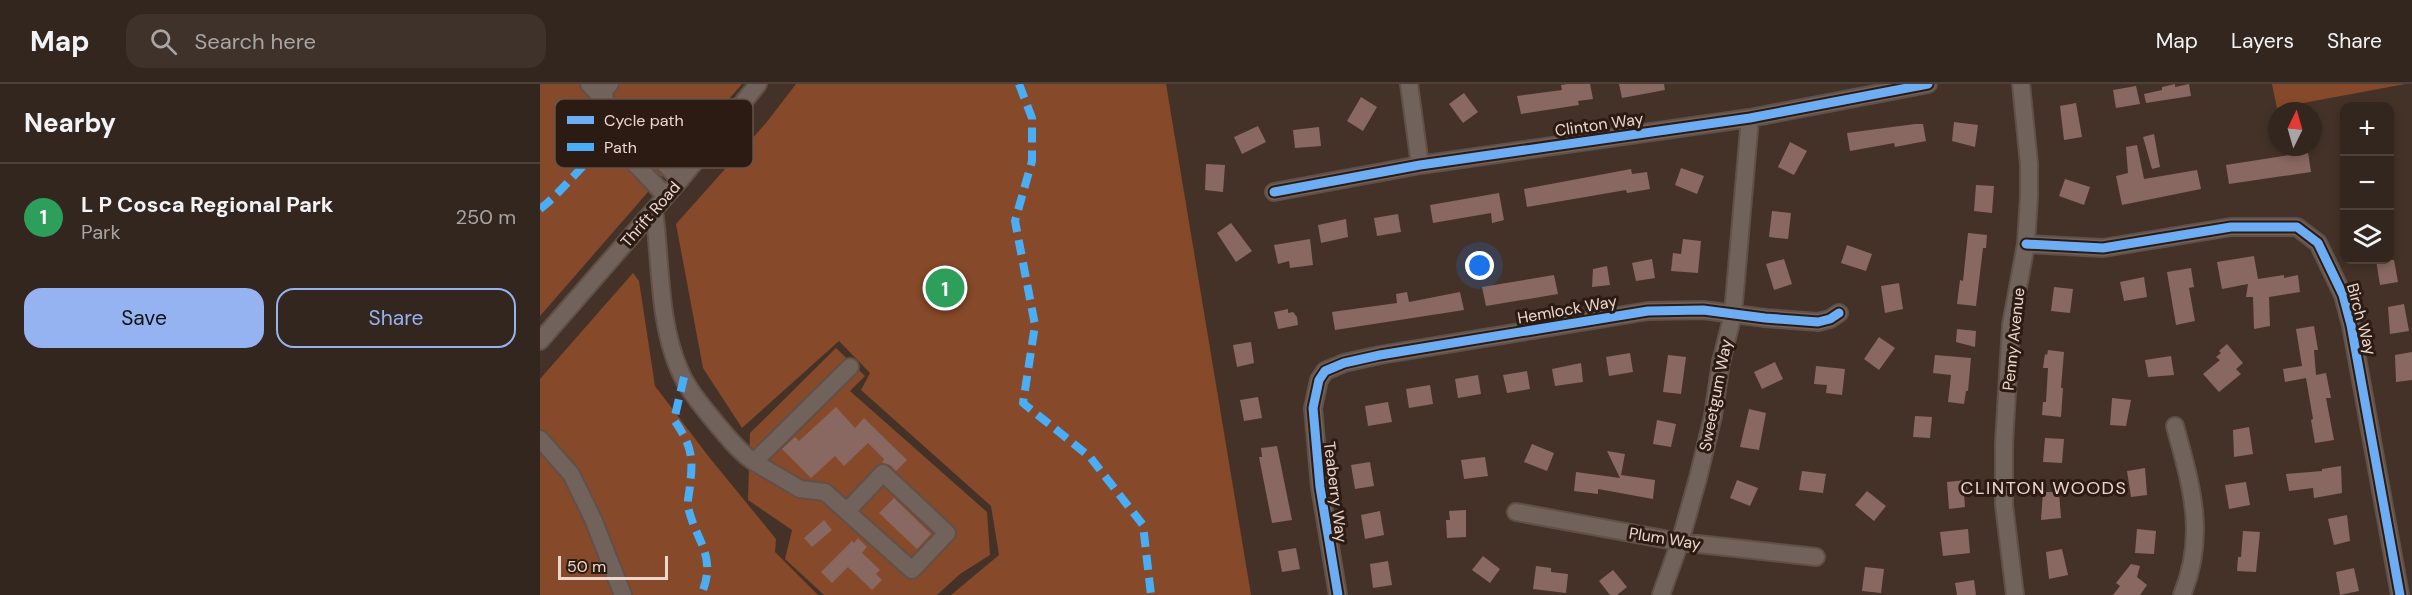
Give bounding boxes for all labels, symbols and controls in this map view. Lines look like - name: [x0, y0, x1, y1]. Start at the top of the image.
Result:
- search box: [126, 14, 546, 68]
- text: Map: [30, 23, 90, 60]
- icon: search: [147, 25, 180, 58]
- text: Search here: [195, 27, 316, 56]
- text: Map: [2156, 27, 2198, 55]
- text: Layers: [2231, 27, 2294, 55]
- text: Share: [2327, 27, 2382, 55]
- legend: [555, 99, 753, 168]
- north arrow: [2268, 102, 2322, 156]
- map controls: [2340, 102, 2394, 264]
- button: +: [2340, 102, 2394, 156]
- text: Nearby: [24, 106, 116, 140]
- street label: Clinton Way: [1553, 108, 1645, 141]
- text: Cycle path: [604, 110, 684, 131]
- text: Path: [604, 137, 637, 158]
- button: −: [2340, 156, 2394, 210]
- street label: Thrift Road: [616, 177, 685, 252]
- text: L P Cosca Regional Park: [81, 190, 334, 219]
- text: 1: [40, 204, 47, 230]
- text: 250 m: [455, 204, 516, 230]
- button: layers: [2340, 210, 2394, 264]
- text: Park: [81, 219, 121, 245]
- your location: [1465, 251, 1494, 280]
- pin: 1: [926, 266, 964, 310]
- street label: Birch Way: [2342, 281, 2381, 358]
- street label: Penny Avenue: [1998, 286, 2029, 392]
- button: Save: [24, 288, 264, 348]
- button: Share: [276, 288, 516, 348]
- street label: Hemlock Way: [1516, 290, 1619, 329]
- street label: Sweetgum Way: [1694, 337, 1737, 453]
- street label: Teaberry Way: [1319, 440, 1352, 544]
- district label: CLINTON WOODS: [1961, 476, 2127, 500]
- street label: Plum Way: [1627, 522, 1703, 555]
- scale bar: [558, 553, 668, 580]
- text: 50 m: [567, 556, 606, 577]

